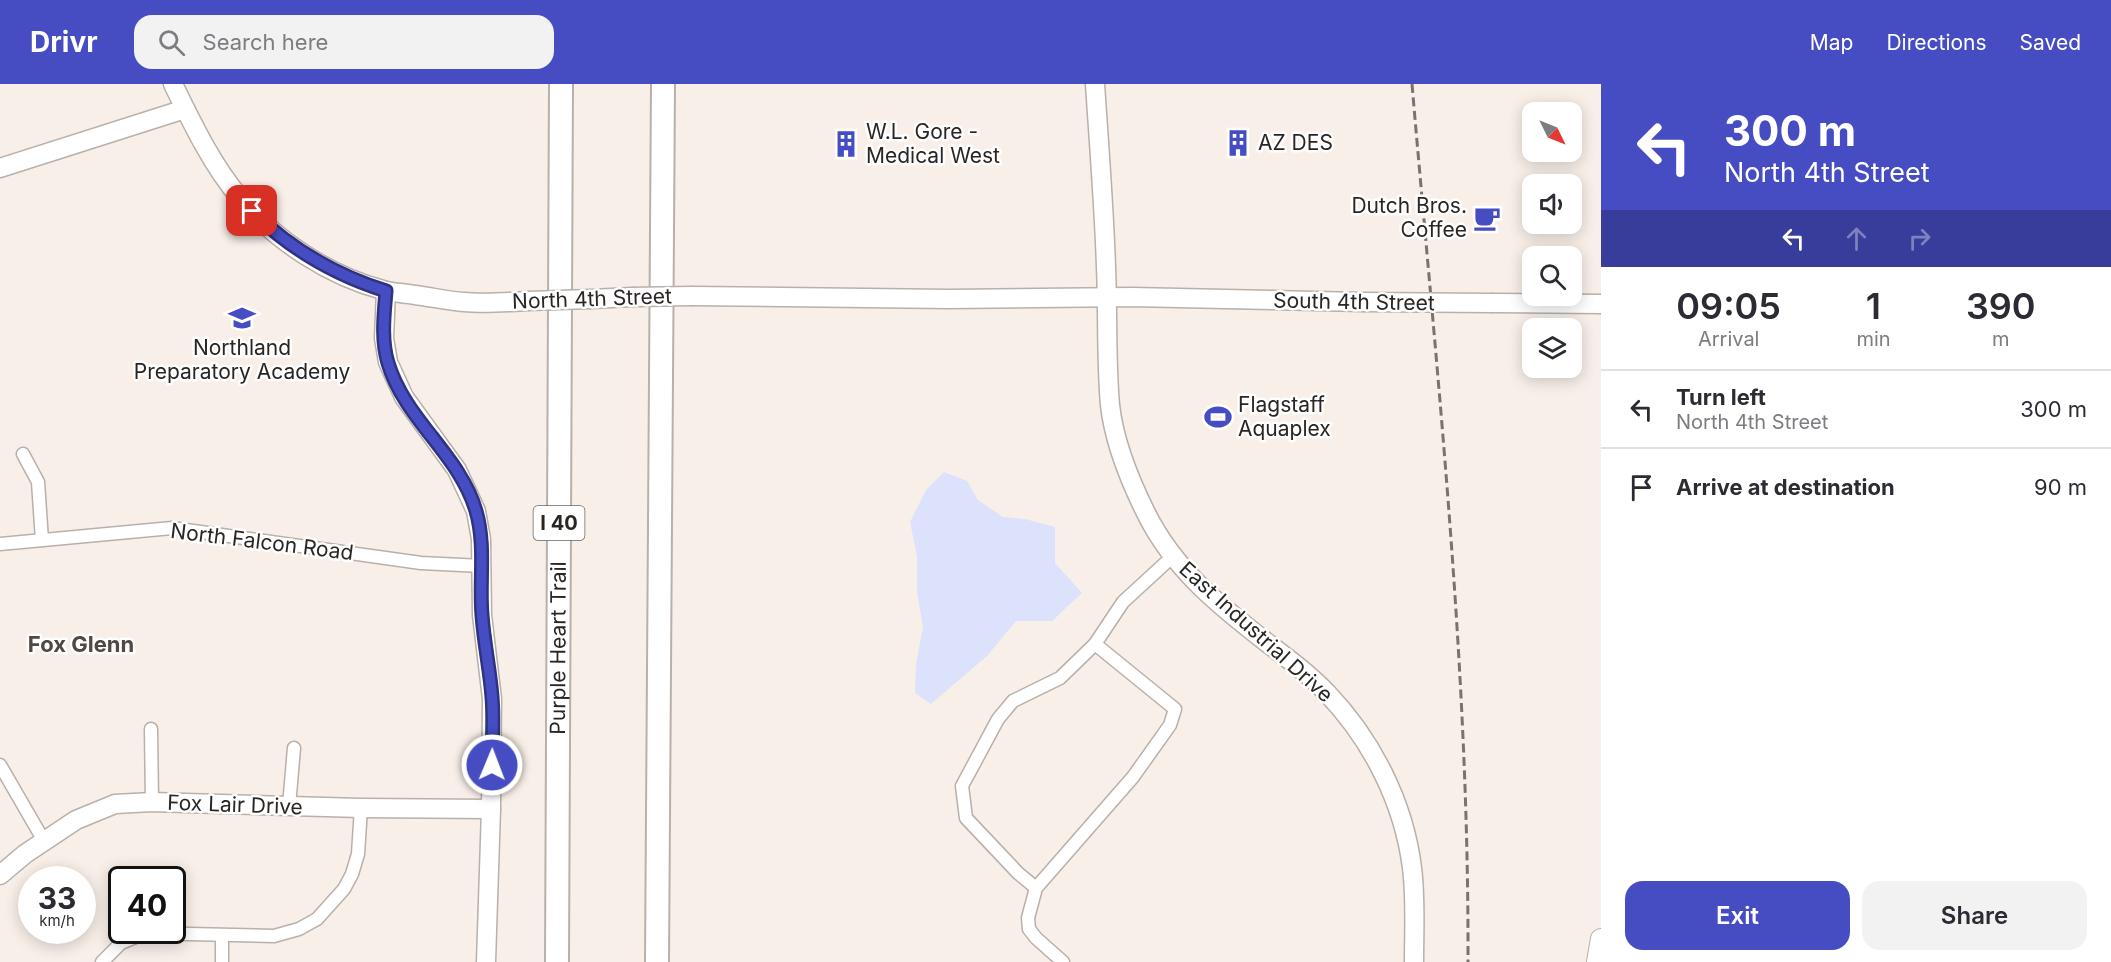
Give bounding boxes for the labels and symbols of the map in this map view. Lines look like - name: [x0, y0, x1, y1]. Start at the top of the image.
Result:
- north arrow: [1522, 102, 1582, 162]
- place label: W.L. Gore - Medical West: [866, 119, 1000, 168]
- building icon: AZ DES: [1223, 128, 1253, 158]
- building icon: W.L. Gore - Medical West: [831, 129, 861, 159]
- place label: AZ DES: [1258, 130, 1333, 155]
- pin: [226, 185, 277, 236]
- place label: Dutch Bros. Coffee: [1351, 193, 1467, 242]
- cafe icon: Dutch Bros. Coffee: [1472, 203, 1502, 233]
- street label: North 4th Street: [512, 283, 672, 314]
- street label: South 4th Street: [1273, 288, 1435, 315]
- school or university icon: Northland Preparatory Academy: [227, 303, 257, 333]
- place label: Northland Preparatory Academy: [134, 335, 350, 384]
- place label: Flagstaff Aquaplex: [1238, 392, 1331, 441]
- sports icon: Flagstaff Aquaplex: [1203, 402, 1233, 432]
- road number: I 40: [534, 506, 584, 540]
- street label: North Falcon Road: [169, 518, 355, 565]
- street label: East Industrial Drive: [1174, 556, 1338, 707]
- street label: Purple Heart Trail: [545, 561, 571, 735]
- district label: Fox Glenn: [28, 631, 134, 657]
- position arrow: [460, 733, 524, 797]
- street label: Fox Lair Drive: [167, 790, 303, 819]
- speed limit sign: 40: [108, 866, 186, 944]

